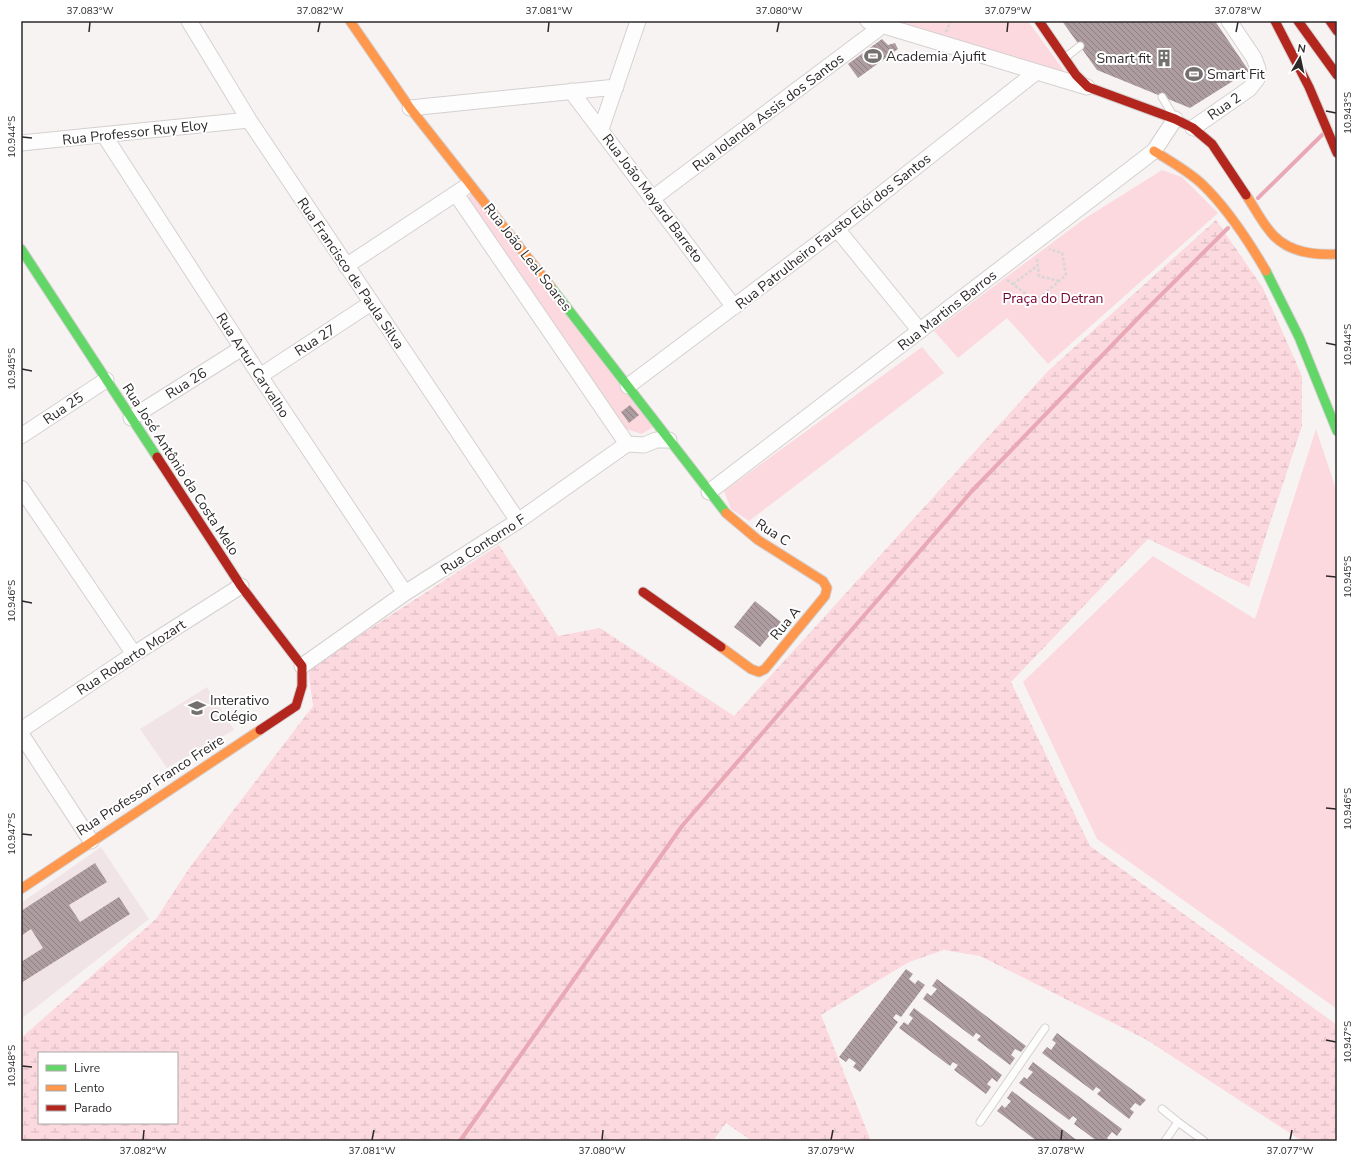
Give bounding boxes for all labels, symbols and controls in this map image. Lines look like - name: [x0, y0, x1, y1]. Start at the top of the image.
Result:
- text: 37.083°W: [66, 4, 114, 18]
- text: 37.082°W: [296, 4, 344, 18]
- text: 37.081°W: [525, 4, 573, 18]
- text: 37.080°W: [755, 4, 803, 18]
- text: 37.079°W: [984, 4, 1032, 18]
- text: 37.078°W: [1214, 4, 1262, 18]
- north arrow: [1280, 38, 1320, 78]
- text: N: [1296, 41, 1307, 57]
- sports icon: Academia Ajufit: [863, 46, 883, 66]
- place label: Academia Ajufit: [886, 47, 986, 66]
- building icon: Smart fit: [1154, 48, 1174, 68]
- street label: Rua Iolanda Assis dos Santos: [689, 49, 848, 176]
- place label: Smart fit: [1096, 49, 1151, 68]
- sports icon: Smart Fit: [1184, 64, 1204, 84]
- place label: Smart Fit: [1207, 65, 1265, 84]
- street label: Rua 2: [1204, 88, 1245, 125]
- text: 10.943°S: [1341, 92, 1355, 134]
- street label: Rua Professor Ruy Eloy: [61, 115, 210, 150]
- text: 10.944°S: [5, 116, 19, 158]
- street label: Rua João Mayard Barreto: [598, 130, 707, 267]
- street label: Rua Patrulheiro Fausto Elói dos Santos: [732, 149, 935, 314]
- street label: Rua Francisco de Paula Silva: [293, 194, 408, 353]
- street label: Rua João Leal Soares: [479, 199, 576, 316]
- street label: Rua Martins Barros: [894, 266, 1001, 355]
- park label: Praça do Detran: [1002, 289, 1104, 308]
- street label: Rua Artur Carvalho: [211, 309, 294, 422]
- street label: Rua 27: [291, 320, 339, 361]
- text: 10.944°S: [1341, 324, 1355, 366]
- text: 10.945°S: [5, 348, 19, 390]
- street label: Rua 26: [162, 363, 210, 403]
- street label: Rua José Antônio da Costa Melo: [118, 380, 244, 559]
- street label: Rua 25: [39, 388, 87, 429]
- street label: Rua Contorno F: [437, 510, 530, 579]
- street label: Rua C: [752, 514, 794, 551]
- text: 10.945°S: [1341, 556, 1355, 598]
- text: 10.946°S: [5, 580, 19, 622]
- street label: Rua A: [766, 602, 805, 644]
- street label: Rua Roberto Mozart: [73, 615, 189, 700]
- place label: Interativo Colégio: [210, 691, 269, 726]
- school or university icon: Interativo Colégio: [187, 698, 207, 718]
- street label: Rua Professor Franco Freire: [73, 730, 228, 840]
- text: 10.946°S: [1341, 788, 1355, 830]
- text: 10.947°S: [5, 813, 19, 855]
- text: 10.947°S: [1341, 1021, 1355, 1063]
- text: 10.948°S: [5, 1045, 19, 1087]
- legend: [38, 1052, 178, 1124]
- text: Livre: [74, 1060, 100, 1076]
- text: Lento: [74, 1080, 105, 1096]
- text: Parado: [74, 1100, 112, 1116]
- text: 37.082°W: [119, 1144, 167, 1158]
- text: 37.081°W: [348, 1144, 396, 1158]
- text: 37.080°W: [578, 1144, 626, 1158]
- text: 37.079°W: [807, 1144, 855, 1158]
- text: 37.078°W: [1037, 1144, 1085, 1158]
- text: 37.077°W: [1266, 1144, 1314, 1158]

